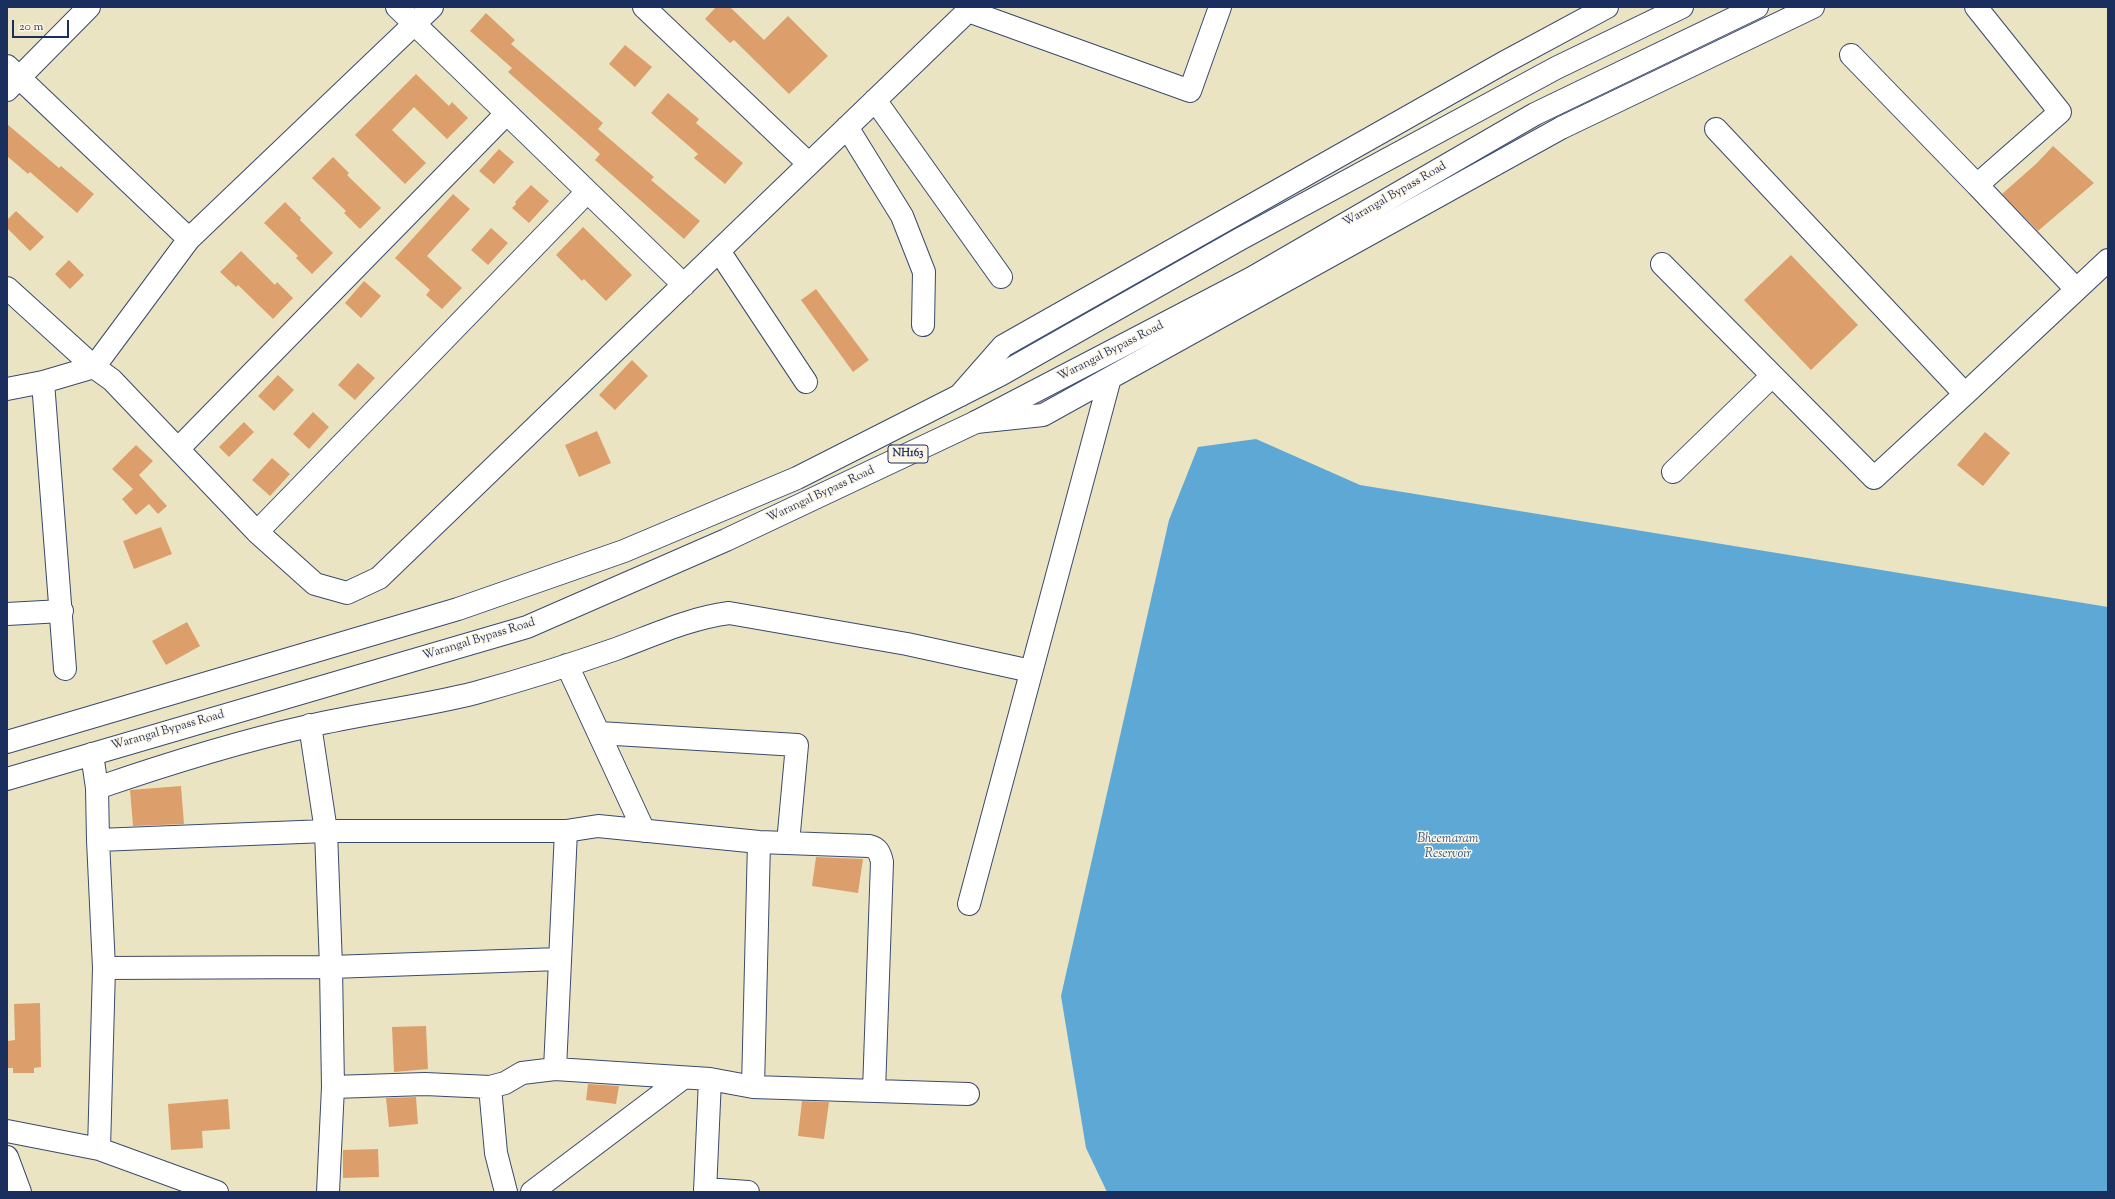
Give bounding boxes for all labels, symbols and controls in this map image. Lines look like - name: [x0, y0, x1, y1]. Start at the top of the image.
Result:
- scale bar: [14, 12, 71, 38]
- text: 20 m: [19, 18, 43, 36]
- street label: Warangal Bypass Road: [1341, 160, 1449, 230]
- street label: Warangal Bypass Road: [1056, 319, 1166, 385]
- road number: NH163: [888, 445, 928, 463]
- street label: Warangal Bypass Road: [765, 464, 877, 526]
- street label: Warangal Bypass Road: [421, 616, 537, 664]
- street label: Warangal Bypass Road: [110, 708, 226, 754]
- water label: Bheemaram Reservoir: [1417, 832, 1479, 863]

